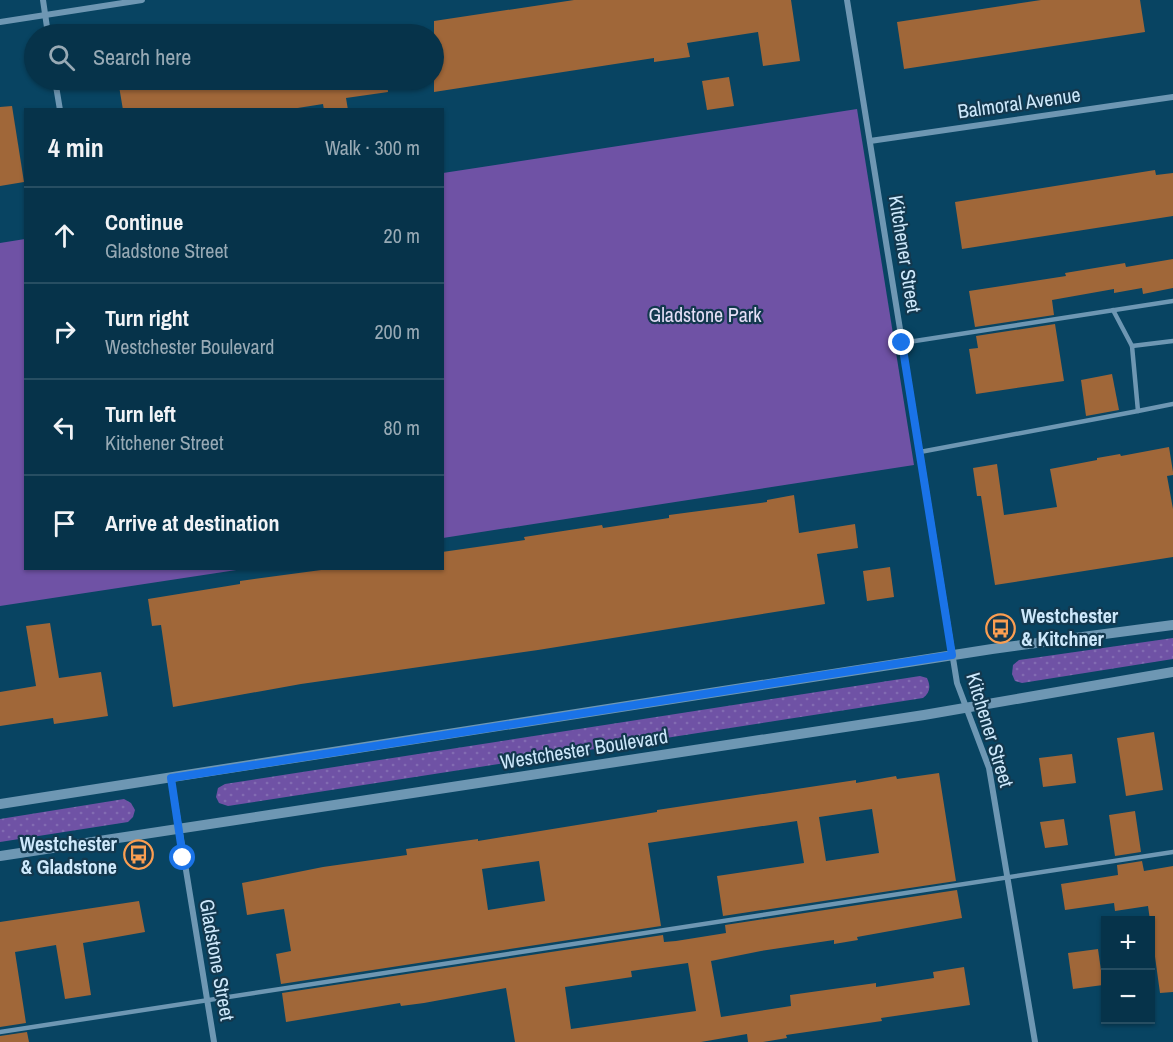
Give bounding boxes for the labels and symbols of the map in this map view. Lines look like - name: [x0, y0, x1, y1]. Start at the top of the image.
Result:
- street label: Balmoral Avenue: [956, 81, 1082, 124]
- street label: Kitchener Street: [883, 193, 928, 315]
- park label: Gladstone Park: [648, 301, 762, 328]
- route end: [888, 329, 914, 355]
- place label: Westchester & Kitchner: [1021, 602, 1119, 652]
- bus stop icon: Westchester & Kitchner: [984, 612, 1016, 644]
- street label: Kitchener Street: [960, 669, 1021, 791]
- street label: Westchester Boulevard: [498, 722, 670, 775]
- place label: Westchester & Gladstone: [20, 830, 118, 880]
- bus stop icon: Westchester & Gladstone: [122, 839, 154, 871]
- route start: [169, 844, 195, 870]
- street label: Gladstone Street: [194, 897, 242, 1023]

